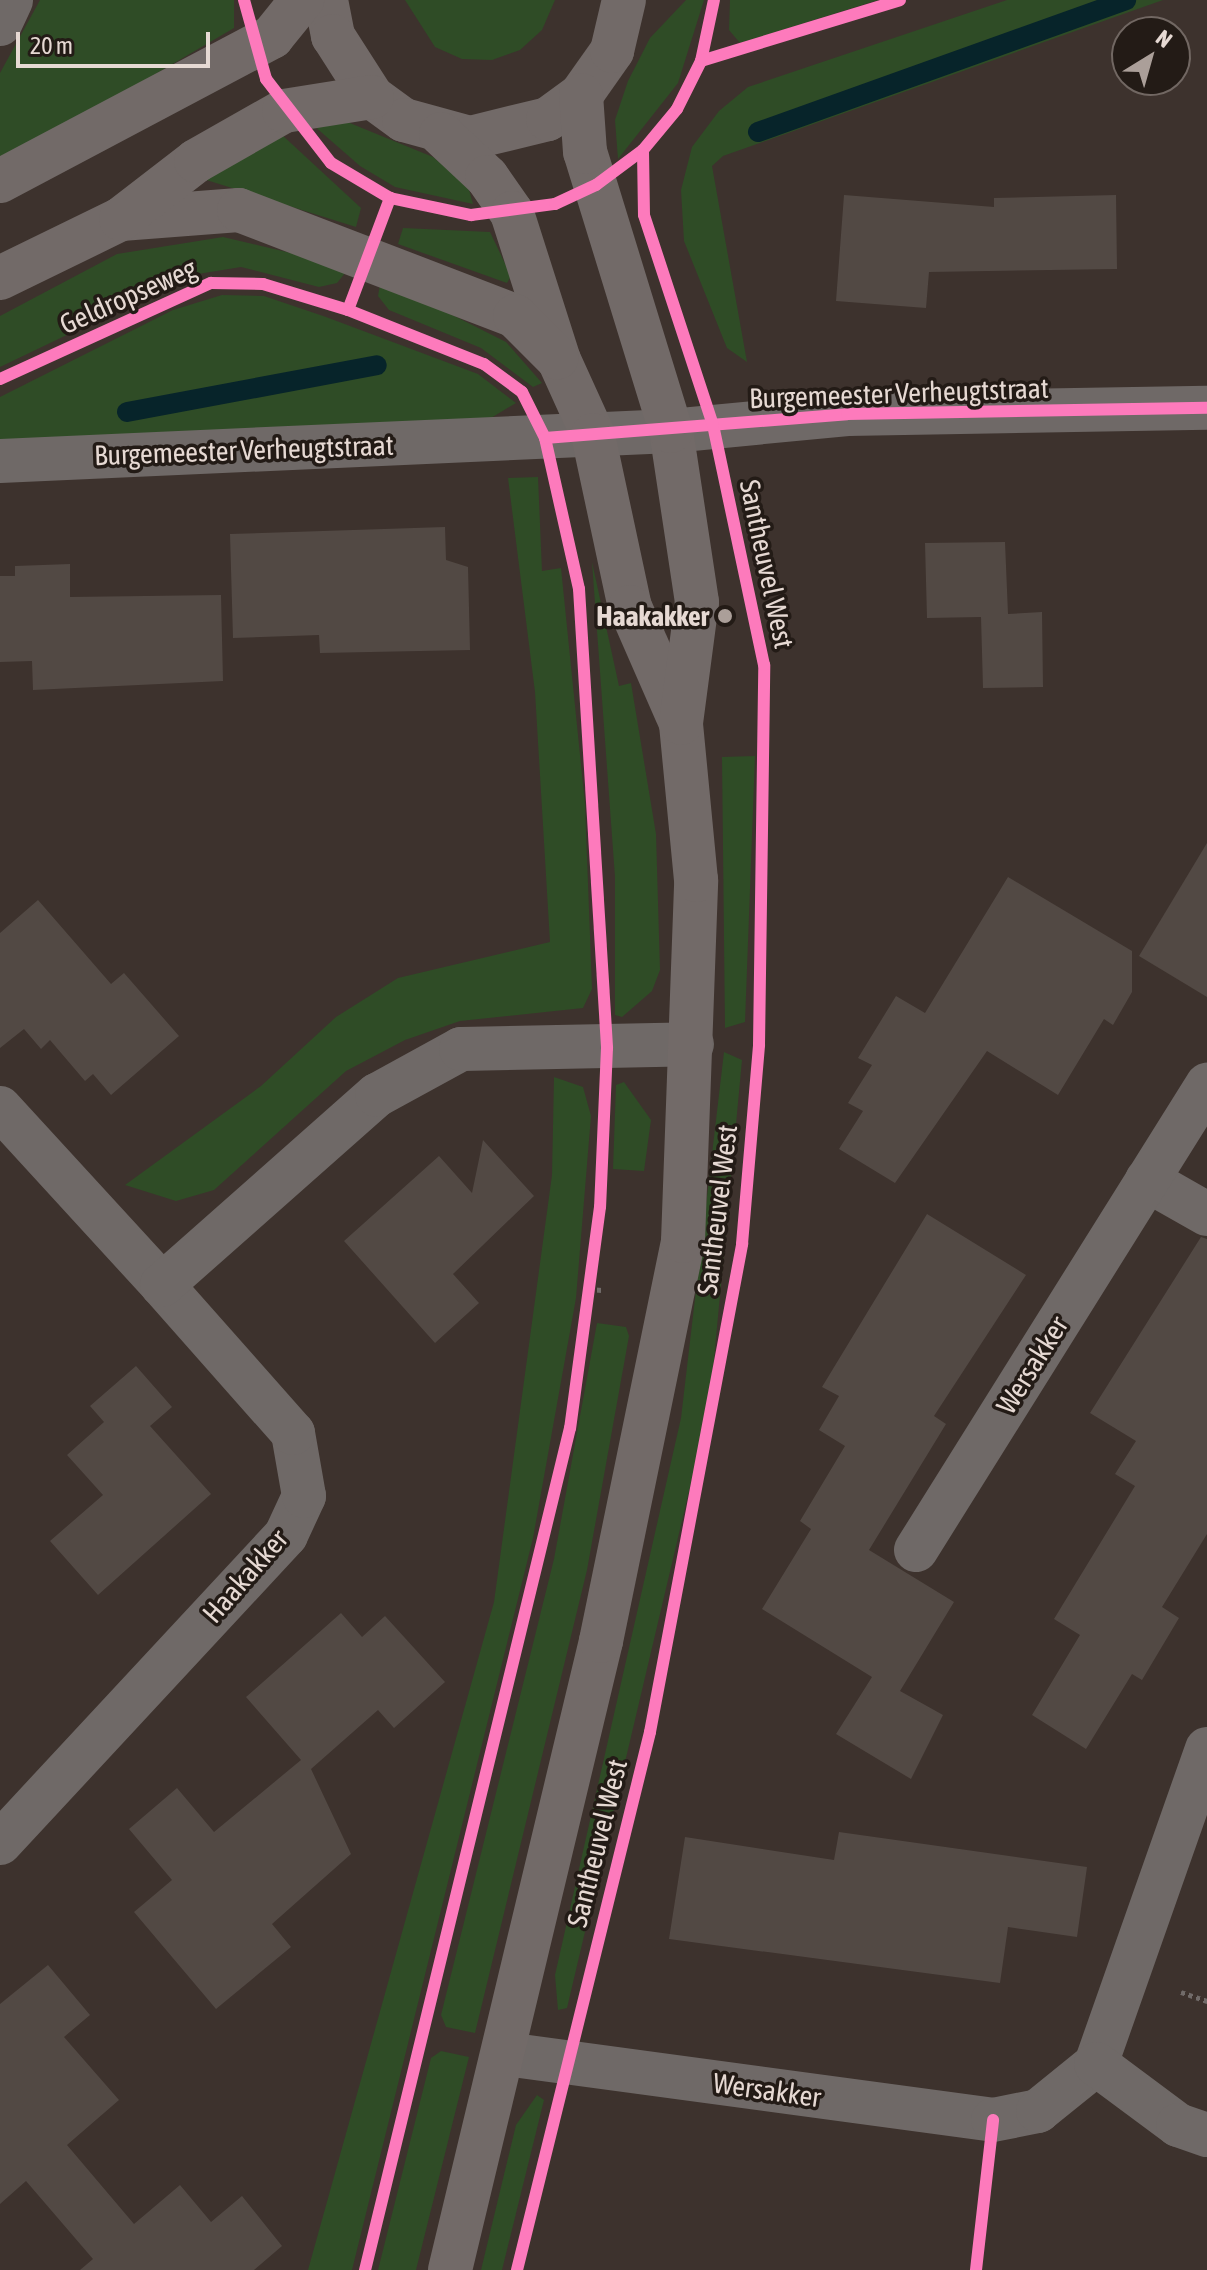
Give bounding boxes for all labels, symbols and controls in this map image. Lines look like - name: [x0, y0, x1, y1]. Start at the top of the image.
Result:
- scale bar: [20, 16, 214, 66]
- north arrow: [1111, 16, 1191, 96]
- text: N: [1151, 24, 1177, 53]
- text: 20 m: [30, 32, 73, 59]
- street label: Geldropseweg: [54, 251, 202, 341]
- street label: Burgemeester Verheugtstraat: [749, 371, 1049, 415]
- street label: Burgemeester Verheugtstraat: [94, 428, 394, 472]
- street label: Santheuvel West: [733, 477, 801, 651]
- place label: Haakakker: [596, 599, 709, 633]
- marker: Haakakker: [716, 607, 734, 625]
- street label: Santheuvel West: [690, 1123, 744, 1297]
- street label: Wersakker: [989, 1310, 1075, 1420]
- street label: Haakakker: [195, 1522, 295, 1630]
- street label: Santheuvel West: [560, 1756, 634, 1930]
- street label: Wersakker: [711, 2066, 823, 2114]

